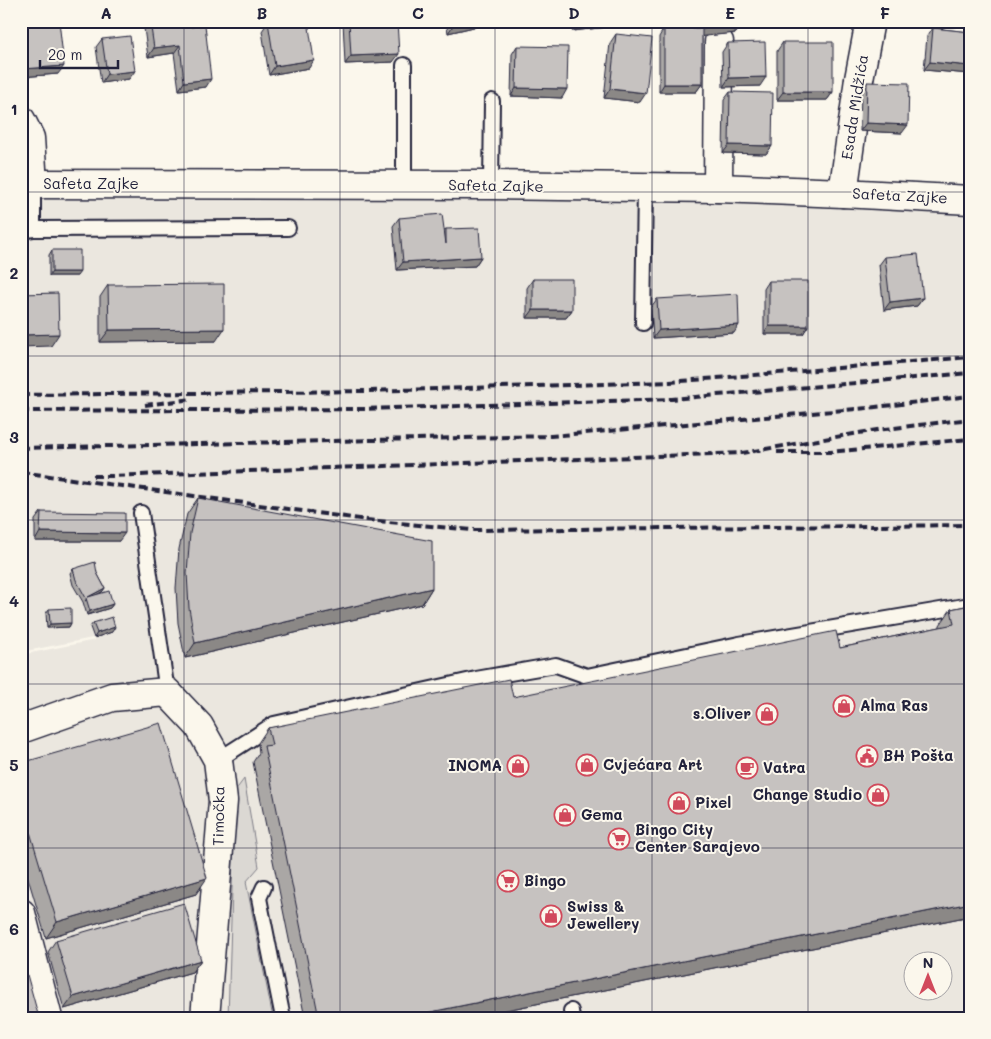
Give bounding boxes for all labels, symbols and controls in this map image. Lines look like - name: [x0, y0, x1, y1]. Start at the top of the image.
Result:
- text: A: [100, 2, 112, 23]
- text: B: [257, 2, 267, 23]
- text: C: [412, 2, 424, 23]
- text: D: [568, 2, 580, 23]
- text: E: [725, 2, 735, 23]
- text: F: [880, 2, 890, 23]
- scale bar: [40, 38, 118, 70]
- text: 20 m: [48, 44, 82, 64]
- street label: Esada Midžića: [836, 53, 872, 161]
- text: 1: [10, 98, 18, 119]
- street label: Safeta Zajke: [43, 173, 139, 193]
- street label: Safeta Zajke: [448, 174, 544, 196]
- street label: Safeta Zajke: [852, 183, 948, 207]
- text: 2: [10, 262, 19, 283]
- text: 3: [9, 426, 19, 447]
- text: 4: [9, 590, 19, 611]
- shop icon: Alma Ras: [832, 694, 856, 718]
- place label: Alma Ras: [860, 695, 928, 715]
- shop icon: s.Oliver: [755, 702, 779, 726]
- place label: s.Oliver: [693, 703, 751, 723]
- public building icon: BH Pošta: [855, 744, 879, 768]
- place label: BH Pošta: [883, 745, 953, 765]
- shop icon: Cvjećara Art: [575, 753, 599, 777]
- text: 5: [9, 754, 19, 775]
- shop icon: INOMA: [506, 754, 530, 778]
- place label: Cvjećara Art: [603, 754, 703, 774]
- place label: INOMA: [448, 755, 502, 775]
- cafe icon: Vatra: [735, 756, 759, 780]
- place label: Vatra: [763, 757, 806, 777]
- shop icon: Change Studio: [866, 783, 890, 807]
- place label: Change Studio: [753, 784, 862, 804]
- street label: Timočka: [207, 786, 229, 846]
- shop icon: Pixel: [667, 791, 691, 815]
- place label: Pixel: [695, 792, 731, 812]
- shop icon: Gema: [553, 803, 577, 827]
- place label: Gema: [581, 804, 623, 824]
- place label: Bingo City Center Sarajevo: [635, 819, 760, 856]
- supermarket icon: Bingo City Center Sarajevo: [607, 827, 631, 851]
- supermarket icon: Bingo: [496, 869, 520, 893]
- place label: Bingo: [524, 870, 566, 890]
- place label: Swiss & Jewellery: [567, 896, 639, 933]
- shop icon: Swiss & Jewellery: [539, 904, 563, 928]
- text: 6: [9, 918, 19, 939]
- north arrow: [904, 952, 954, 1002]
- text: N: [923, 953, 933, 972]

